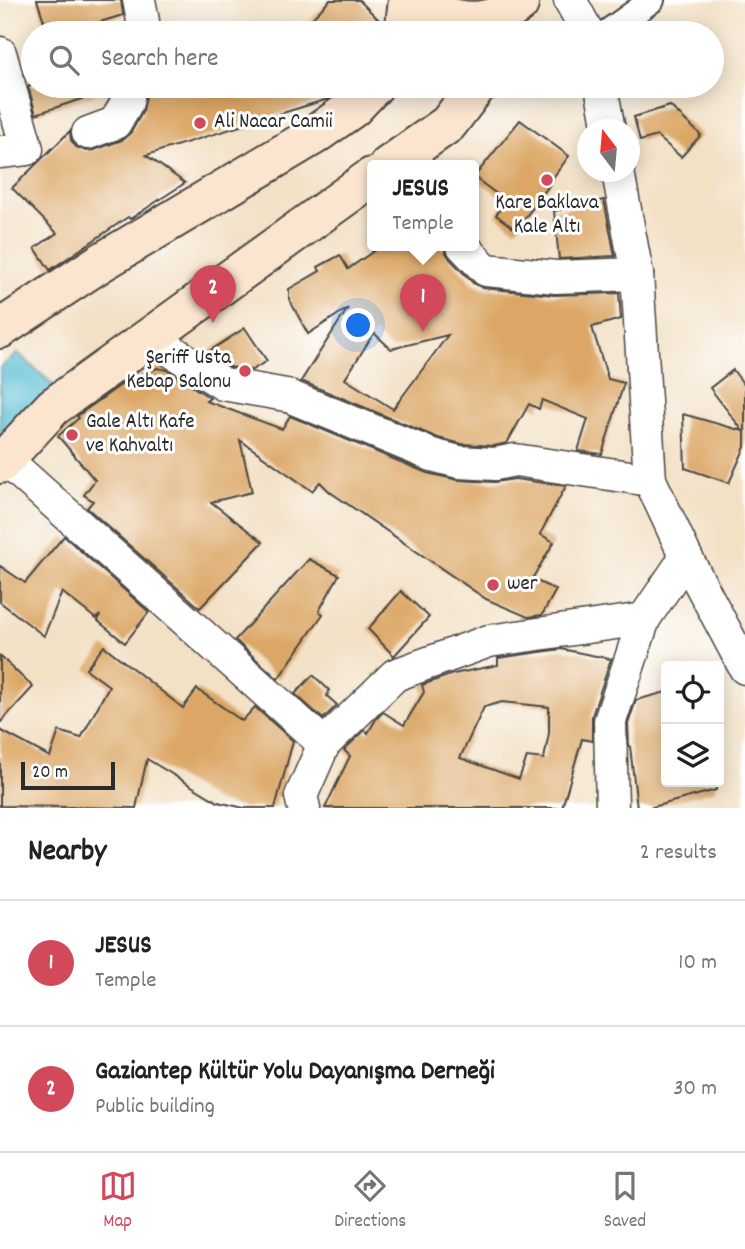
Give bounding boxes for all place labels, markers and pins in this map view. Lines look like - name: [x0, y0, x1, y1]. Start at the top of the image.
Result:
- place label: Ali Nacar Camii: [214, 108, 333, 138]
- marker: Ali Nacar Camii: [192, 115, 208, 131]
- marker: Kare Baklava Kale Altı: [539, 172, 555, 188]
- place label: Kare Baklava Kale Altı: [495, 189, 600, 243]
- pin: 2: [190, 265, 236, 323]
- pin: 1: [400, 274, 446, 332]
- place label: Şeriff Usta Kebap Salonu: [126, 344, 232, 398]
- marker: Şeriff Usta Kebap Salonu: [237, 363, 253, 379]
- place label: Gale Altı Kafe ve Kahvaltı: [86, 408, 195, 462]
- marker: Gale Altı Kafe ve Kahvaltı: [64, 427, 80, 443]
- place label: wer: [507, 570, 538, 600]
- marker: wer: [485, 577, 501, 593]

